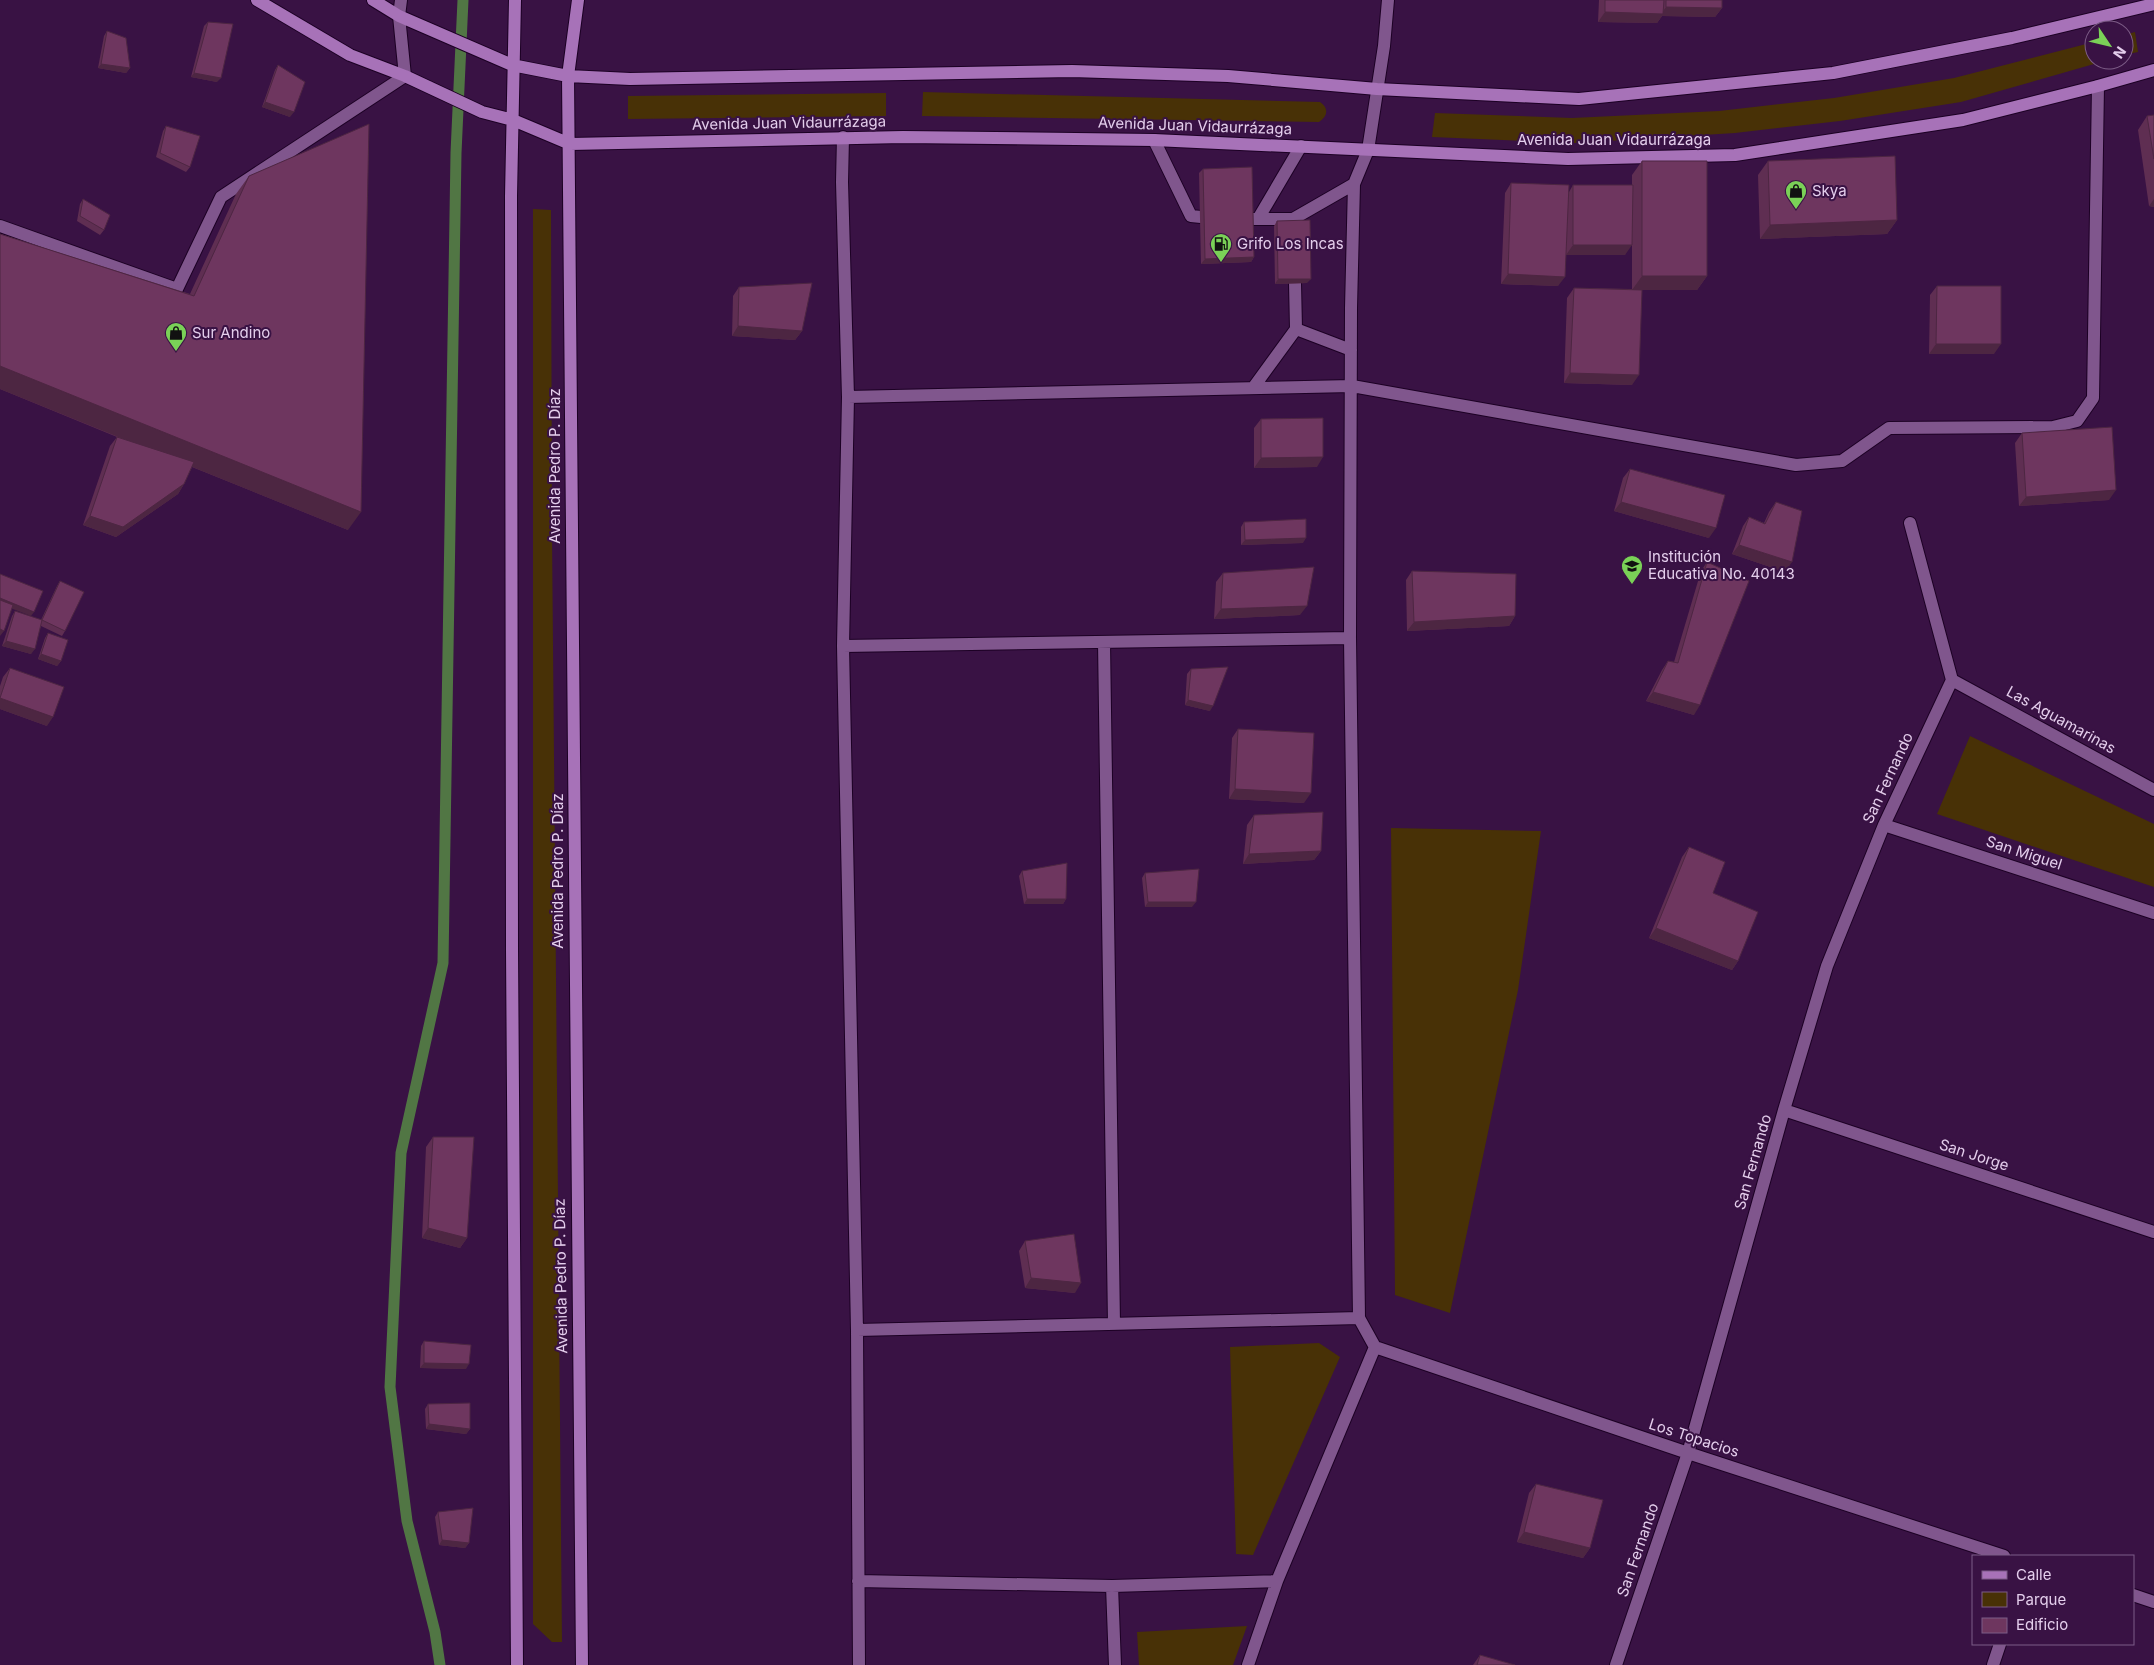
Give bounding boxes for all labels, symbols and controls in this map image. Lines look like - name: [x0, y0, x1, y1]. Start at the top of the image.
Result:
- north arrow: [2084, 20, 2134, 70]
- text: N: [2110, 43, 2130, 62]
- street label: Avenida Juan Vidaurrázaga: [692, 111, 886, 134]
- street label: Avenida Juan Vidaurrázaga: [1098, 113, 1292, 138]
- street label: Avenida Juan Vidaurrázaga: [1517, 130, 1711, 149]
- shop icon: Skya: [1784, 179, 1808, 210]
- place label: Skya: [1812, 181, 1847, 200]
- fuel station icon: Grifo Los Incas: [1209, 232, 1233, 263]
- place label: Grifo Los Incas: [1237, 234, 1344, 253]
- shop icon: Sur Andino: [164, 321, 188, 352]
- place label: Sur Andino: [192, 323, 270, 342]
- street label: Avenida Pedro P. Díaz: [545, 388, 564, 544]
- place label: Institución Educativa No. 40143: [1648, 547, 1795, 583]
- school or university icon: Institución Educativa No. 40143: [1620, 554, 1644, 585]
- street label: Las Aguamarinas: [2003, 682, 2119, 758]
- street label: San Fernando: [1858, 729, 1917, 826]
- street label: Avenida Pedro P. Díaz: [548, 793, 567, 949]
- street label: San Miguel: [1984, 831, 2065, 874]
- street label: San Fernando: [1730, 1112, 1775, 1212]
- street label: San Jorge: [1937, 1134, 2011, 1175]
- street label: Avenida Pedro P. Díaz: [550, 1198, 571, 1354]
- street label: Los Topacios: [1647, 1414, 1742, 1461]
- street label: San Fernando: [1613, 1500, 1663, 1599]
- legend: [1972, 1555, 2134, 1645]
- text: Calle: [2016, 1565, 2051, 1584]
- text: Parque: [2016, 1590, 2066, 1609]
- text: Edificio: [2016, 1615, 2068, 1634]

